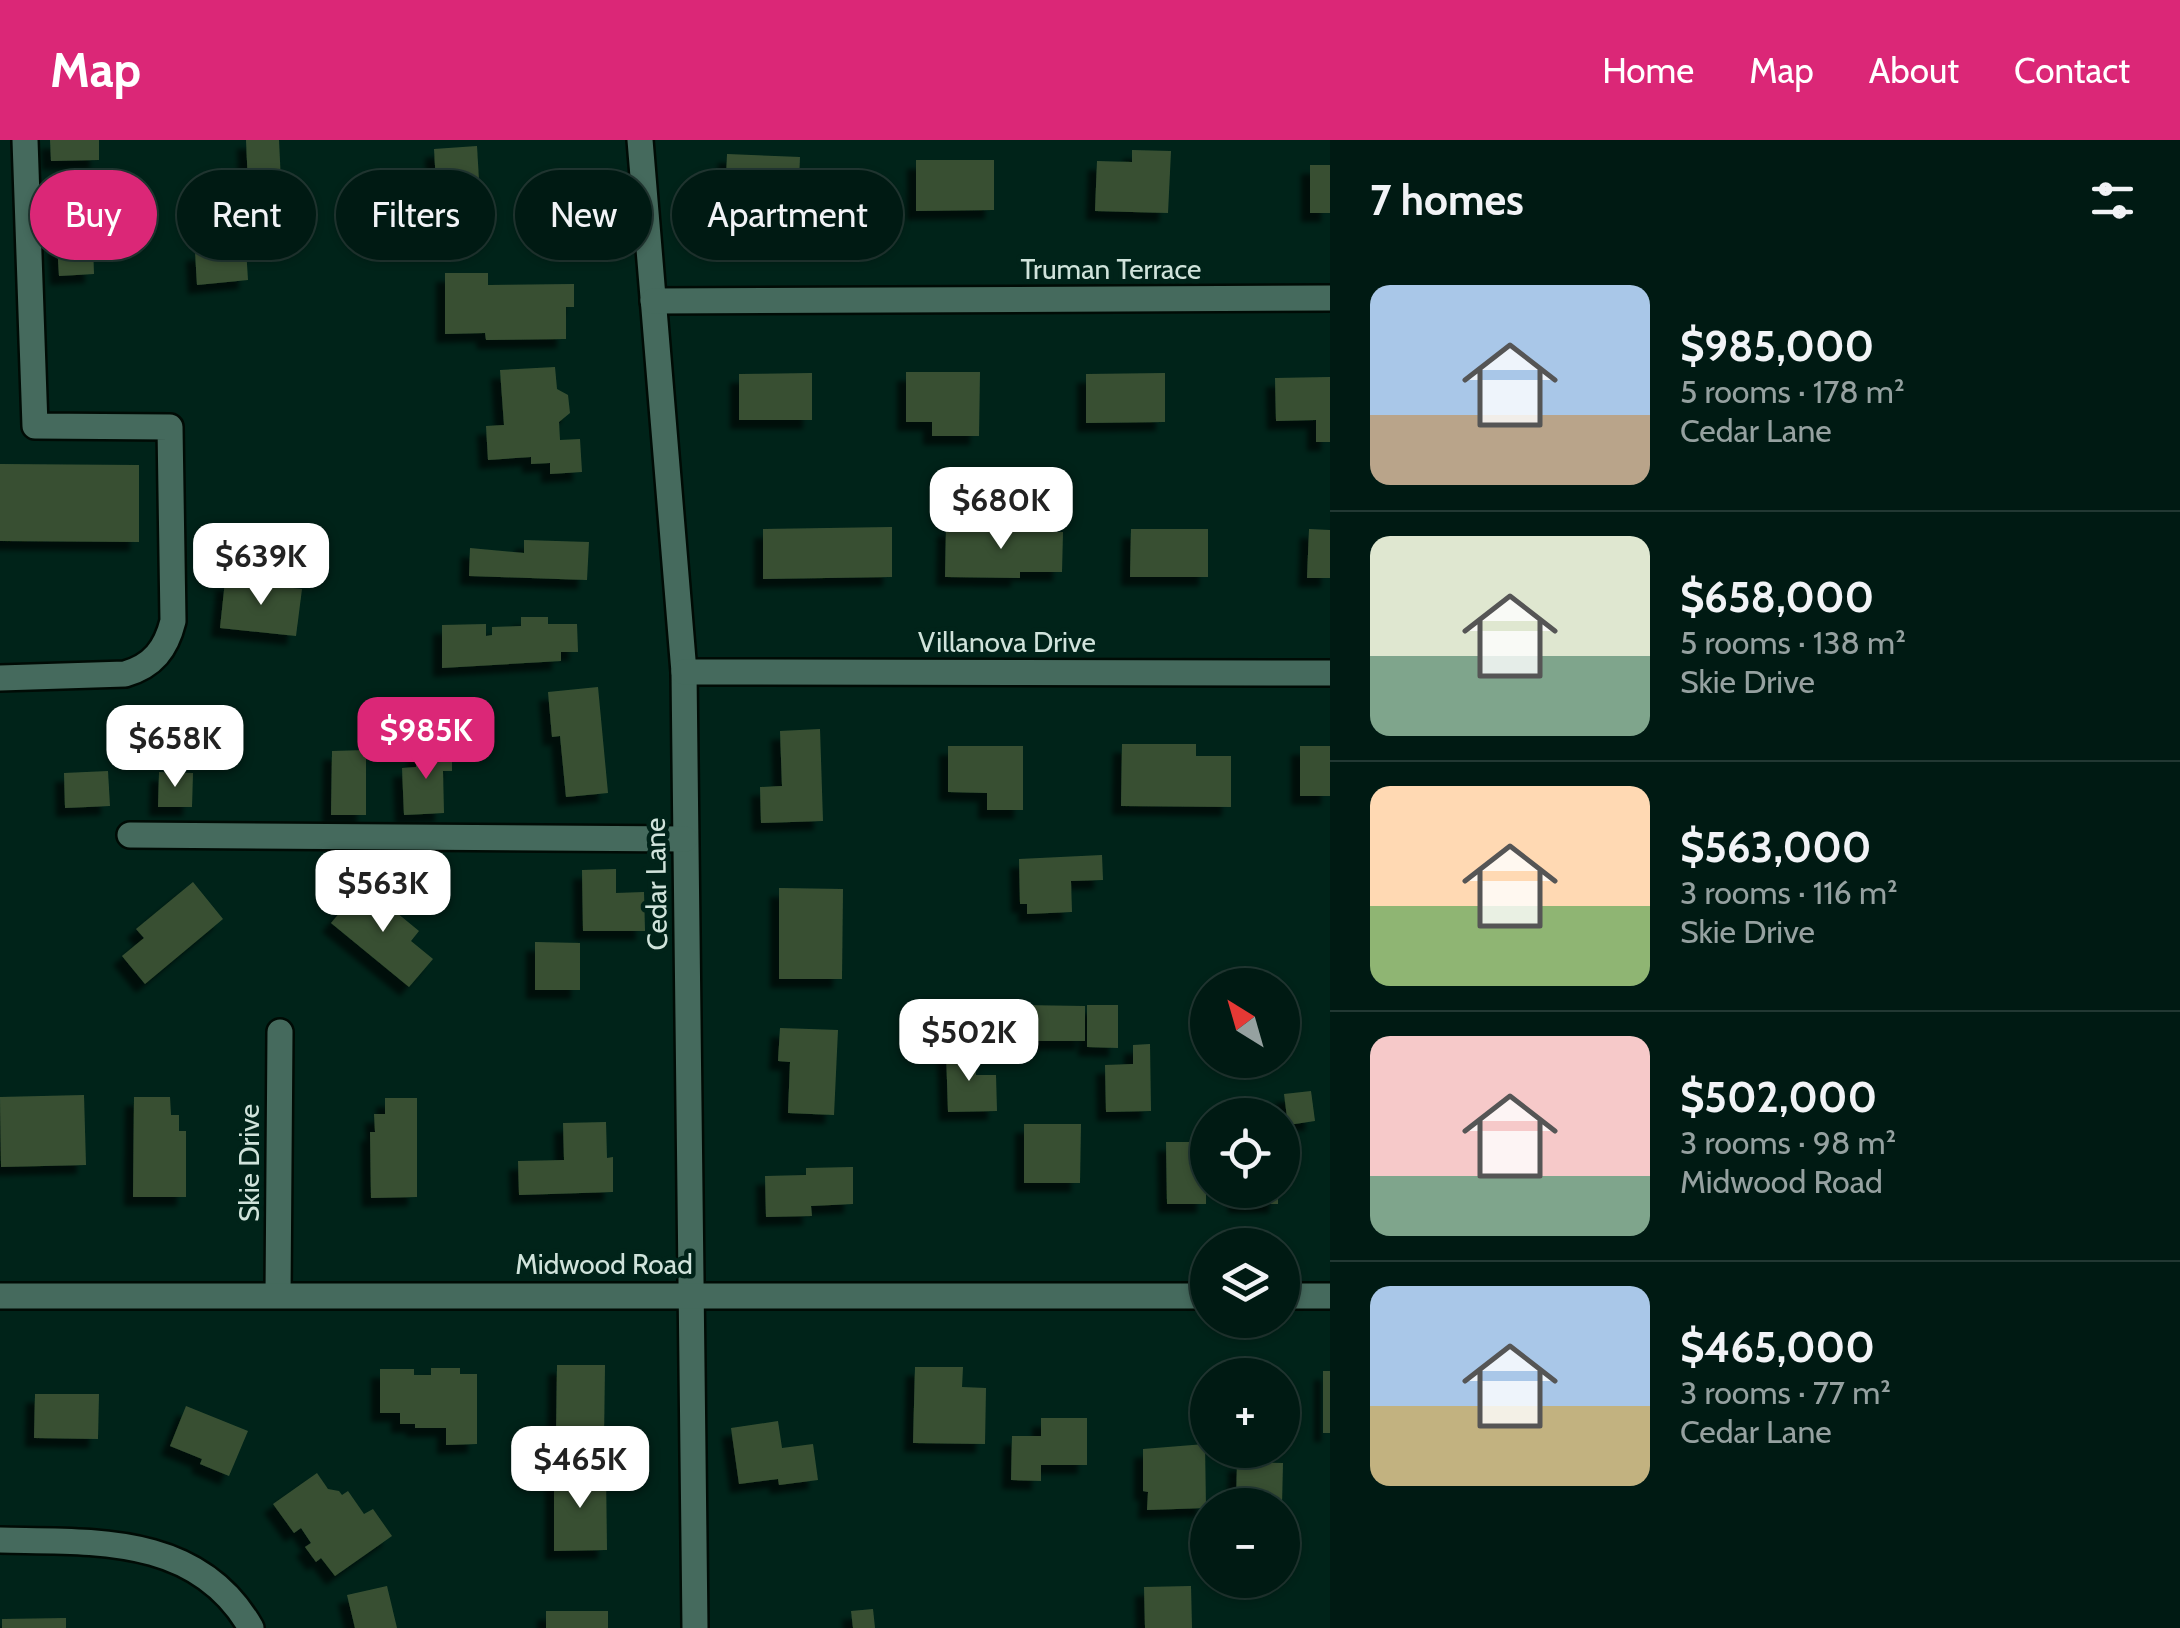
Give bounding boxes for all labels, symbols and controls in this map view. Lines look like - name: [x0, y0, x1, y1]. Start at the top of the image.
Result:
- text: Map: [50, 41, 141, 99]
- text: Home: [1602, 49, 1694, 92]
- text: Map: [1749, 49, 1814, 92]
- text: About: [1869, 49, 1959, 92]
- text: Contact: [2014, 49, 2130, 92]
- chip: Buy: [30, 170, 157, 260]
- chip: Rent: [177, 170, 316, 260]
- chip: Filters: [336, 170, 495, 260]
- chip: New: [515, 170, 652, 260]
- chip: Apartment: [672, 170, 903, 260]
- icon: filters: [2085, 173, 2140, 228]
- text: 7 homes: [1370, 174, 1524, 226]
- street label: Truman Terrace: [1021, 252, 1201, 286]
- text: $985,000: [1680, 320, 1874, 372]
- icon: home: [1450, 325, 1570, 445]
- text: 5 rooms · 178 m²: [1680, 372, 1905, 411]
- text: Cedar Lane: [1680, 411, 1832, 450]
- pin: $680K: [931, 467, 1071, 552]
- text: $680K: [952, 480, 1050, 519]
- pin: $639K: [191, 523, 331, 608]
- text: $639K: [215, 536, 307, 575]
- text: $658,000: [1680, 571, 1874, 623]
- icon: home: [1450, 576, 1570, 696]
- text: 5 rooms · 138 m²: [1680, 623, 1906, 662]
- street label: Villanova Drive: [918, 625, 1096, 659]
- text: Skie Drive: [1680, 662, 1815, 701]
- pin: $985K: [356, 697, 496, 782]
- pin: $658K: [105, 705, 245, 790]
- text: $985K: [379, 710, 473, 749]
- text: $658K: [128, 718, 222, 757]
- street label: Cedar Lane: [638, 817, 674, 951]
- text: $563,000: [1680, 821, 1871, 873]
- icon: home: [1450, 826, 1570, 946]
- pin: $563K: [313, 850, 453, 935]
- text: $563K: [337, 863, 429, 902]
- text: 3 rooms · 116 m²: [1680, 873, 1898, 912]
- text: Skie Drive: [1680, 912, 1815, 951]
- north arrow: [1190, 968, 1300, 1078]
- map controls: [1190, 968, 1300, 1598]
- pin: $502K: [899, 999, 1039, 1084]
- text: $502K: [921, 1012, 1017, 1051]
- text: $502,000: [1680, 1071, 1877, 1123]
- icon: home: [1450, 1076, 1570, 1196]
- button: locate: [1190, 1098, 1300, 1208]
- street label: Skie Drive: [232, 1104, 266, 1222]
- text: 3 rooms · 98 m²: [1680, 1123, 1896, 1162]
- text: Midwood Road: [1680, 1162, 1883, 1201]
- button: layers: [1190, 1228, 1300, 1338]
- street label: Midwood Road: [515, 1247, 693, 1281]
- text: $465,000: [1680, 1321, 1875, 1373]
- icon: home: [1450, 1326, 1570, 1446]
- button: +: [1190, 1358, 1300, 1468]
- text: 3 rooms · 77 m²: [1680, 1373, 1891, 1412]
- text: Cedar Lane: [1680, 1412, 1832, 1451]
- pin: $465K: [510, 1426, 650, 1511]
- text: $465K: [533, 1439, 627, 1478]
- button: −: [1190, 1488, 1300, 1598]

